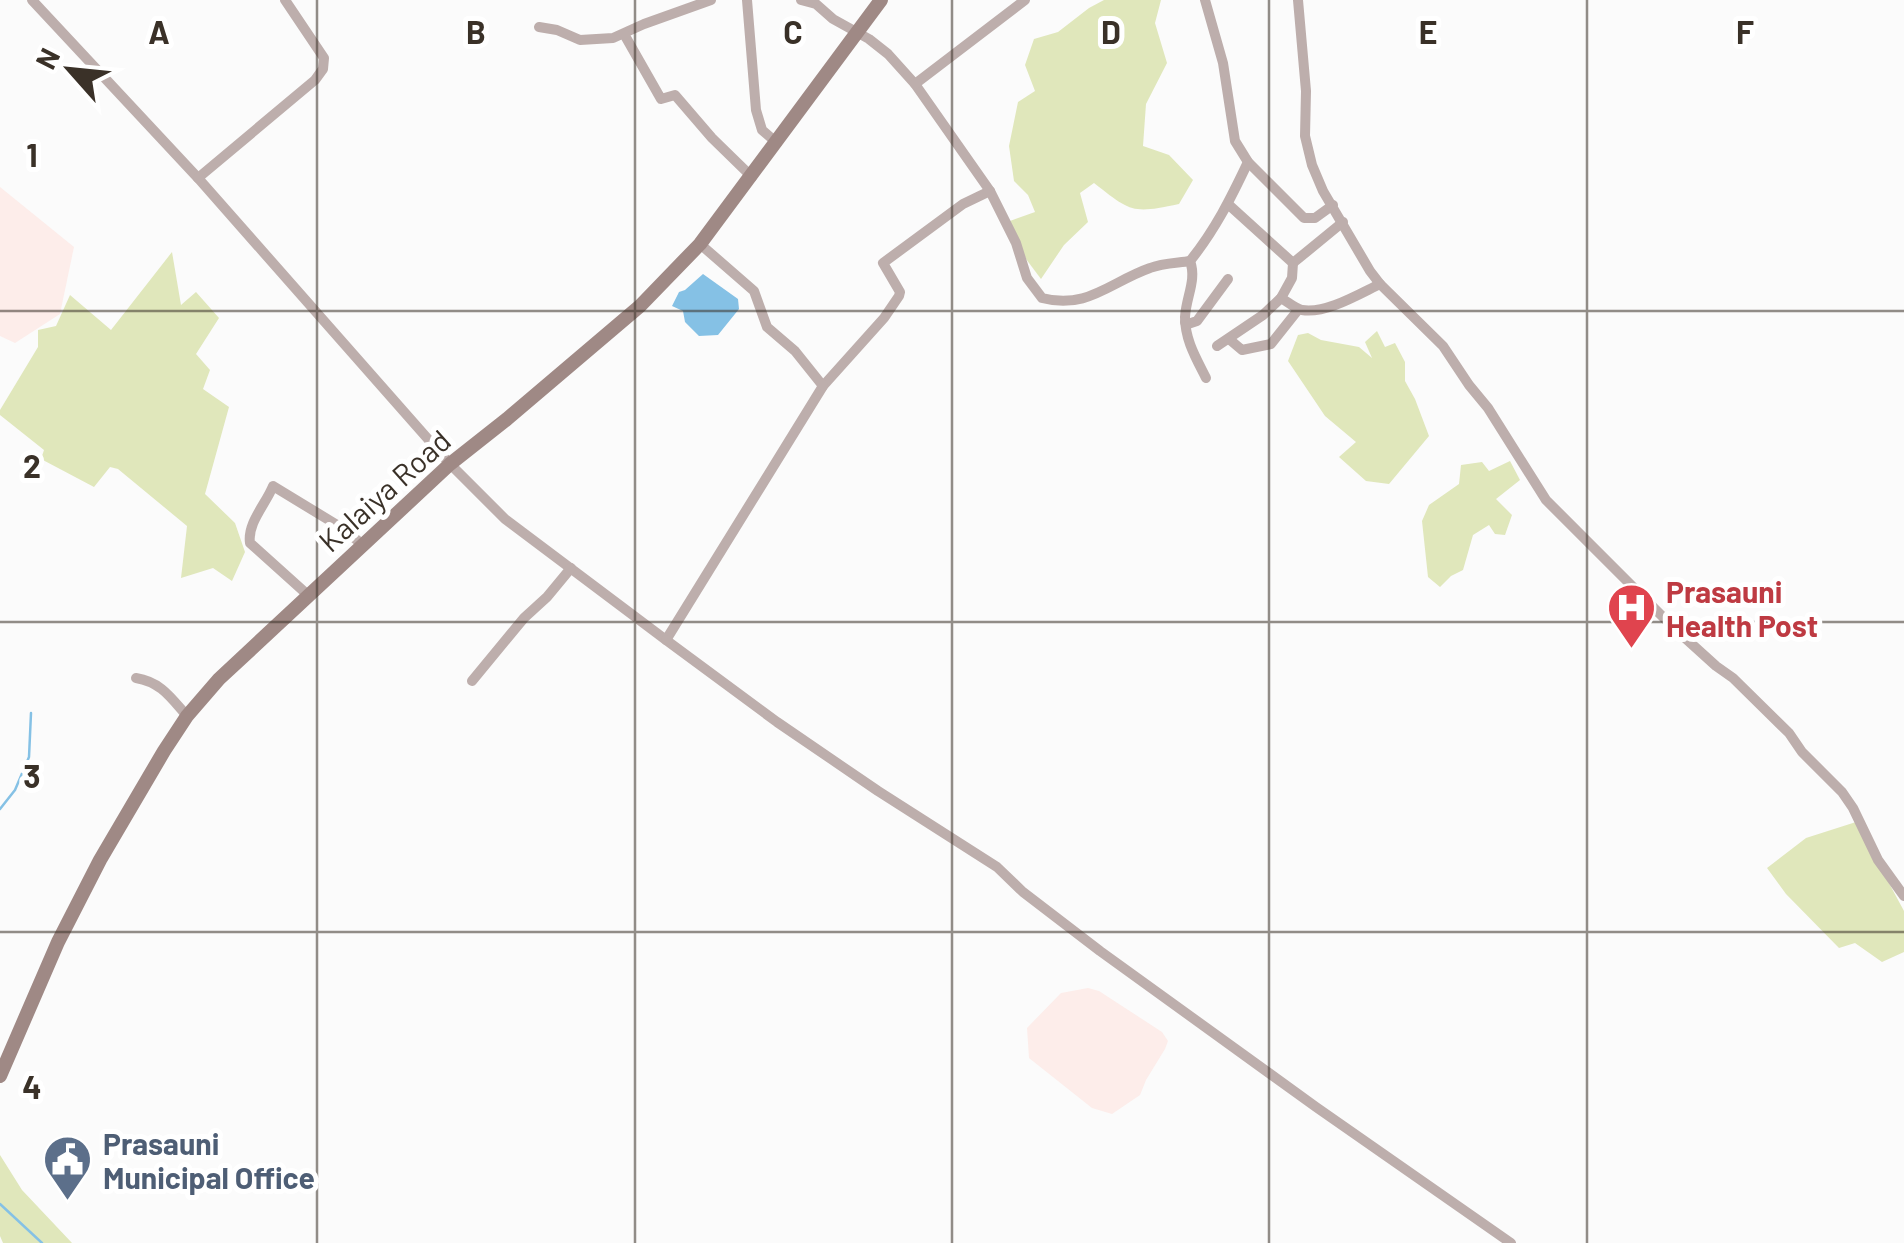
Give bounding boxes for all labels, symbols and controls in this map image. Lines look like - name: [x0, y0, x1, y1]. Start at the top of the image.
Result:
- text: A: [148, 12, 170, 50]
- text: B: [466, 12, 486, 50]
- text: C: [783, 12, 803, 50]
- text: D: [1101, 12, 1121, 50]
- text: E: [1419, 12, 1437, 50]
- text: F: [1736, 12, 1754, 50]
- north arrow: [20, 20, 120, 120]
- text: N: [27, 42, 66, 74]
- text: 1: [26, 135, 38, 173]
- street label: Kalaiya Road: [311, 422, 457, 558]
- text: 2: [23, 446, 41, 484]
- place label: Prasauni Health Post: [1666, 573, 1818, 643]
- hospital icon: Prasauni Health Post: [1605, 582, 1657, 650]
- text: 3: [23, 756, 41, 794]
- text: 4: [22, 1067, 42, 1105]
- place label: Prasauni Municipal Office: [103, 1125, 315, 1195]
- public building icon: Prasauni Municipal Office: [42, 1134, 94, 1202]

